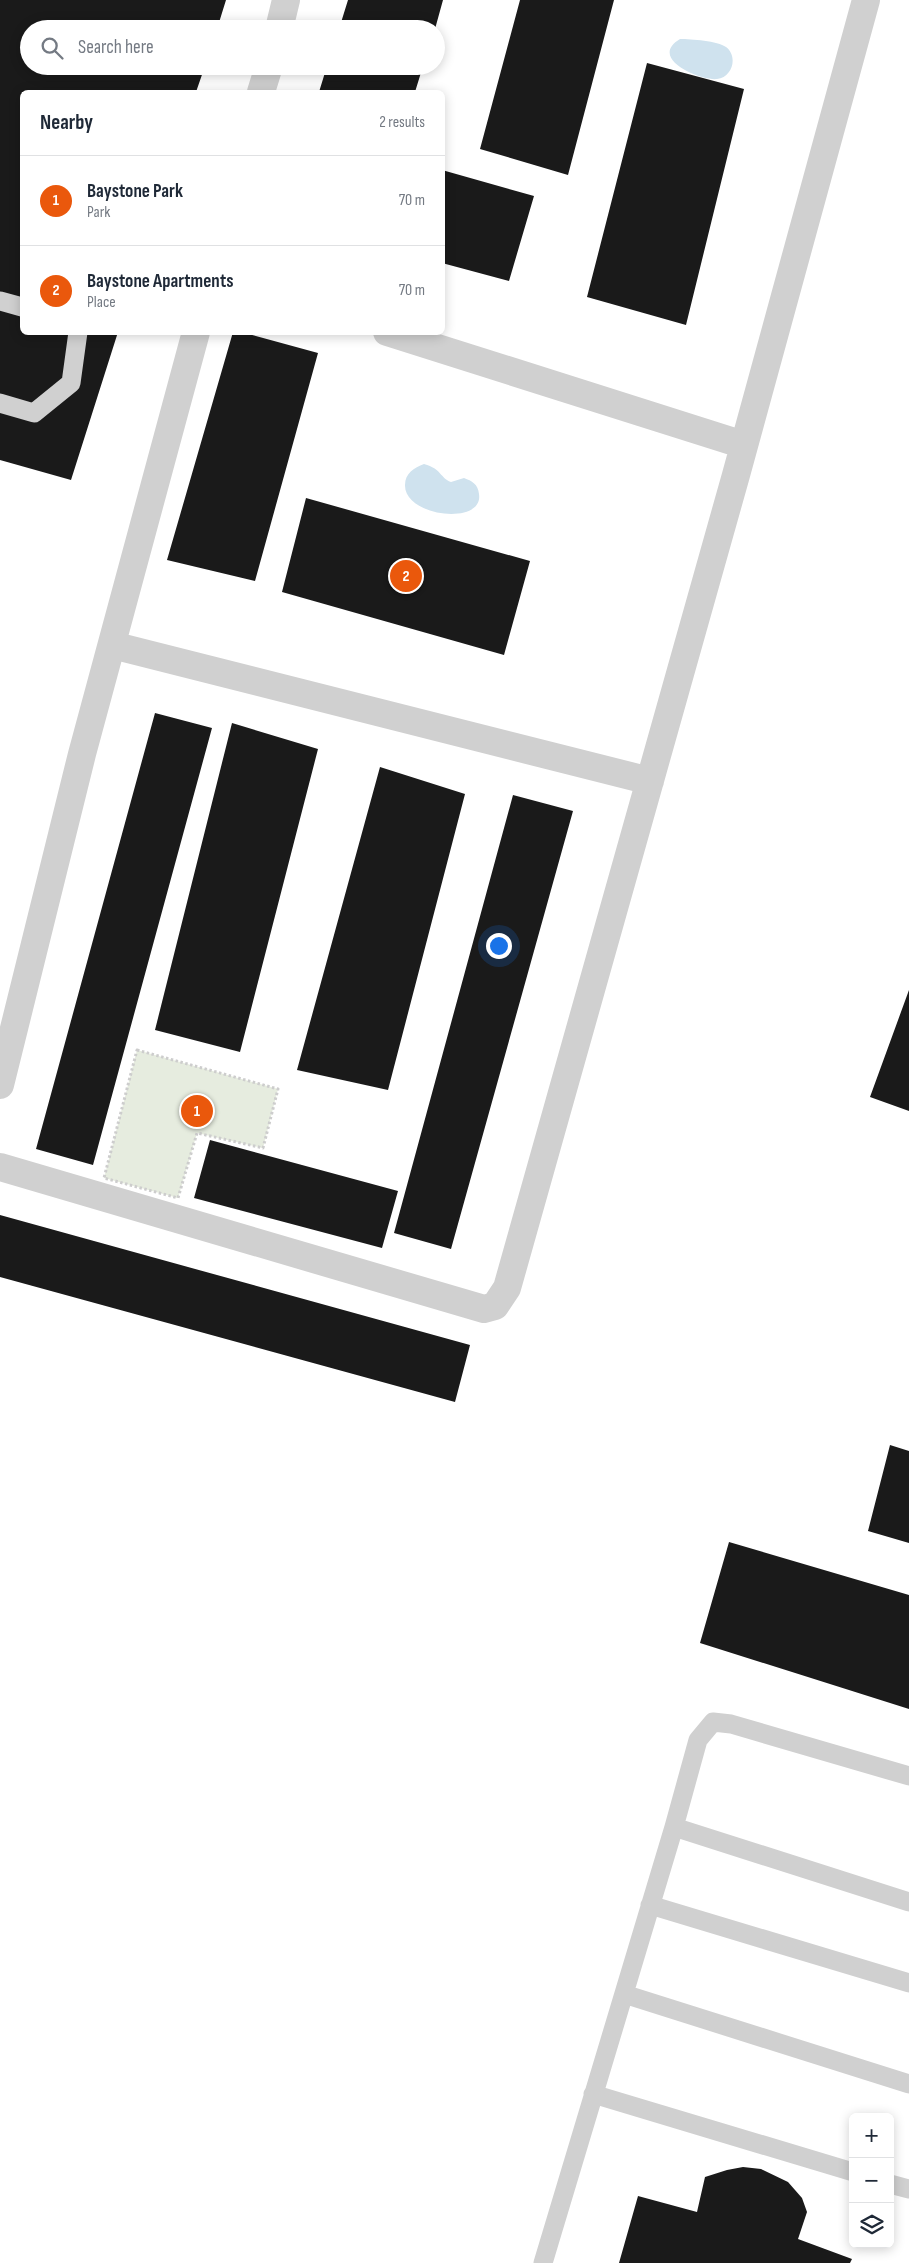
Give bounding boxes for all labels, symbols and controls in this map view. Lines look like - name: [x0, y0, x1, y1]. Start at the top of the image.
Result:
- search box: [20, 20, 445, 75]
- icon: search: [38, 34, 66, 62]
- text: Search here: [78, 36, 154, 59]
- text: Nearby: [40, 110, 93, 135]
- text: 2 results: [379, 113, 425, 132]
- text: Baystone Park: [87, 180, 183, 203]
- text: 1: [53, 191, 59, 210]
- text: 70 m: [399, 191, 425, 210]
- text: Park: [87, 203, 110, 222]
- text: Baystone Apartments: [87, 270, 233, 293]
- text: 2: [52, 281, 60, 300]
- text: 70 m: [399, 281, 425, 300]
- text: Place: [87, 293, 116, 312]
- pin: 2: [390, 557, 422, 595]
- your location: [486, 933, 512, 959]
- pin: 1: [181, 1092, 213, 1130]
- map controls: [849, 2113, 894, 2248]
- button: +: [849, 2113, 894, 2158]
- button: −: [849, 2158, 894, 2203]
- button: layers: [849, 2203, 894, 2248]

